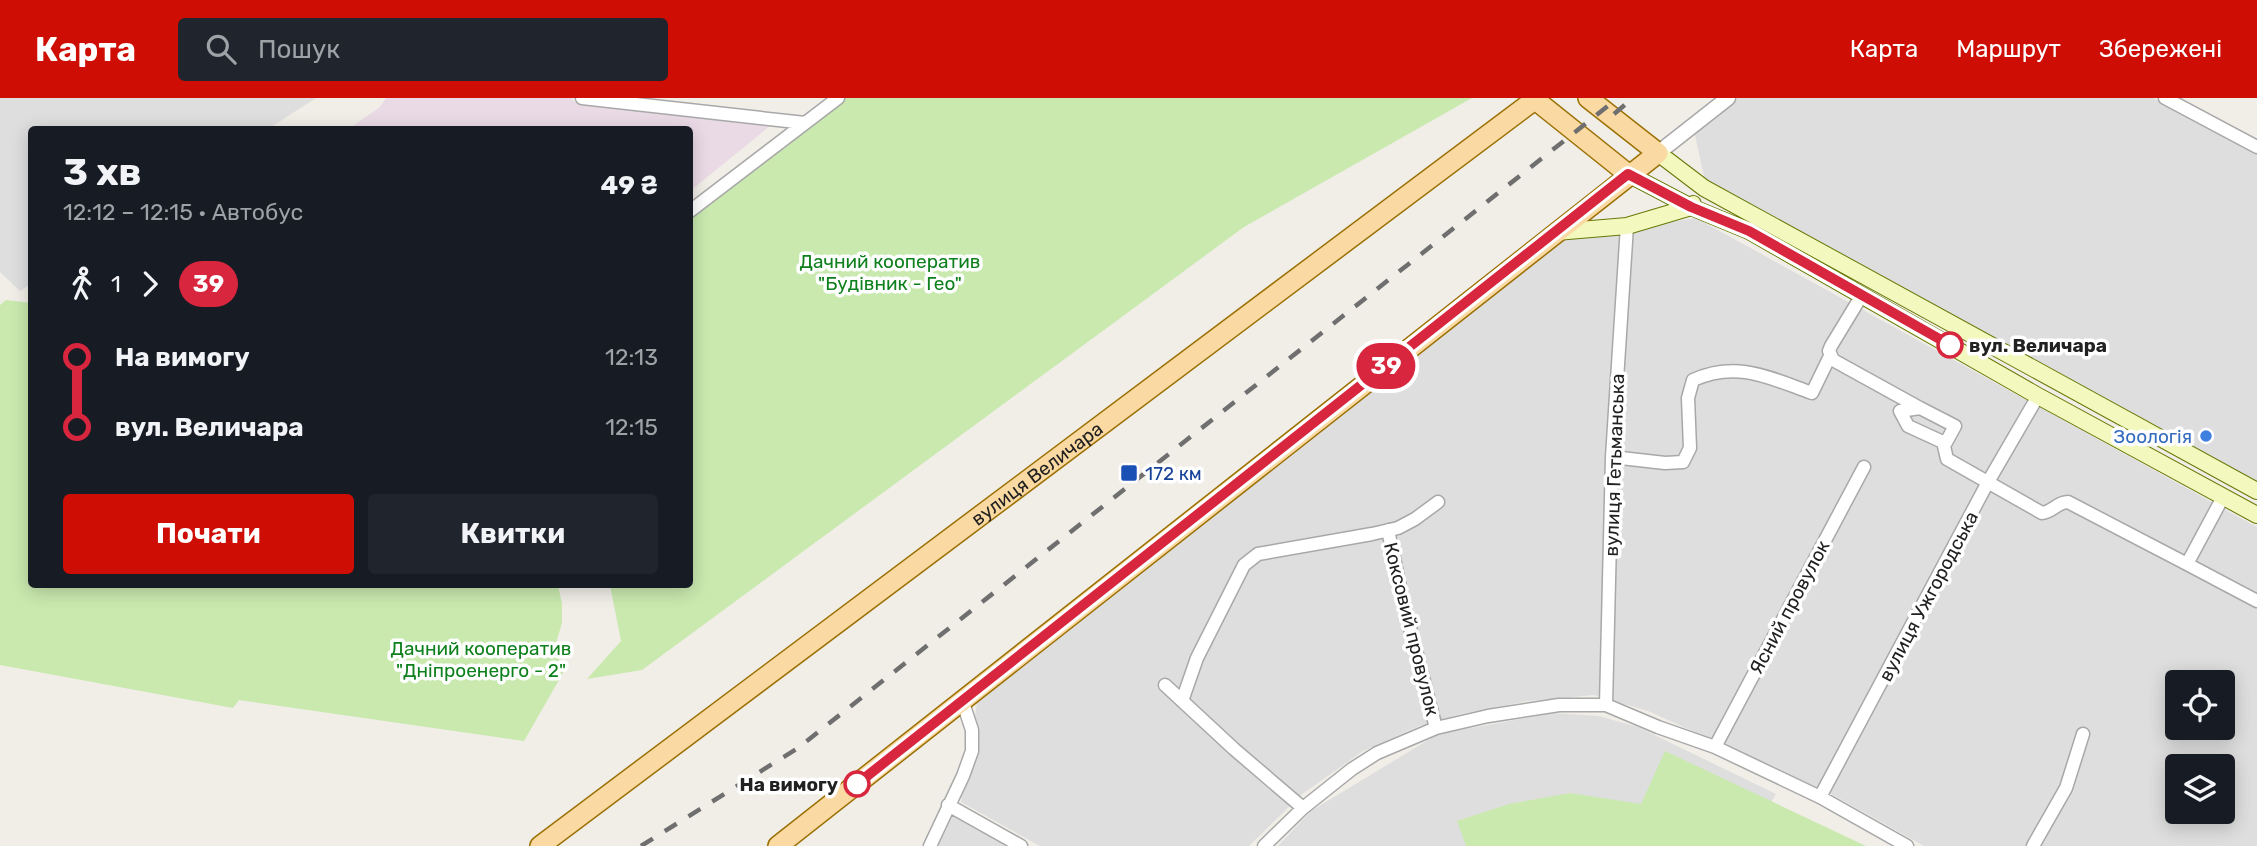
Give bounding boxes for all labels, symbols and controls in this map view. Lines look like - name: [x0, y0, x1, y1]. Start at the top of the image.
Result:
- search box: [178, 18, 668, 81]
- text: Карта: [35, 30, 136, 69]
- icon: search: [202, 30, 240, 68]
- text: Пошук: [258, 34, 340, 65]
- text: Карта: [1850, 35, 1918, 63]
- text: Маршрут: [1956, 35, 2061, 63]
- text: Збережені: [2099, 35, 2222, 63]
- text: 3 хв: [63, 149, 142, 195]
- text: 49 ₴: [601, 170, 658, 201]
- text: 12:12 – 12:15 · Автобус: [63, 198, 303, 226]
- park label: Дачний кооператив "Будівник - Гео": [800, 250, 980, 295]
- icon: walk: [63, 265, 101, 303]
- icon: forward: [131, 265, 169, 303]
- text: 1: [111, 270, 121, 298]
- text: 39: [193, 270, 224, 298]
- marker: вул. Величара: [1937, 332, 1963, 358]
- place label: вул. Величара: [1969, 334, 2107, 357]
- text: На вимогу: [115, 342, 250, 373]
- text: 12:13: [605, 343, 658, 371]
- line badge: 39: [1354, 343, 1418, 389]
- text: 39: [1370, 352, 1402, 380]
- street label: вулиця Гетьманська: [1600, 373, 1629, 557]
- text: вул. Величара: [115, 412, 304, 443]
- text: 12:15: [605, 413, 658, 441]
- street label: вулиця Величара: [967, 417, 1107, 530]
- place label: Зоологія: [2114, 425, 2192, 448]
- marker: Зоологія: [2198, 428, 2214, 444]
- place label: 172 км: [1145, 462, 1202, 485]
- marker: 172 км: [1119, 463, 1139, 483]
- button: Почати: [63, 494, 354, 574]
- button: Квитки: [368, 494, 658, 574]
- street label: вулиця Ужгородська: [1874, 507, 1983, 685]
- street label: Ясний провулок: [1744, 536, 1834, 678]
- street label: Коксовий провулок: [1379, 540, 1444, 718]
- park label: Дачний кооператив "Дніпроенерго - 2": [391, 637, 571, 682]
- map controls: [2165, 670, 2235, 824]
- button: locate: [2165, 670, 2235, 740]
- button: layers: [2165, 754, 2235, 824]
- marker: На вимогу: [844, 771, 870, 797]
- place label: На вимогу: [740, 773, 838, 796]

